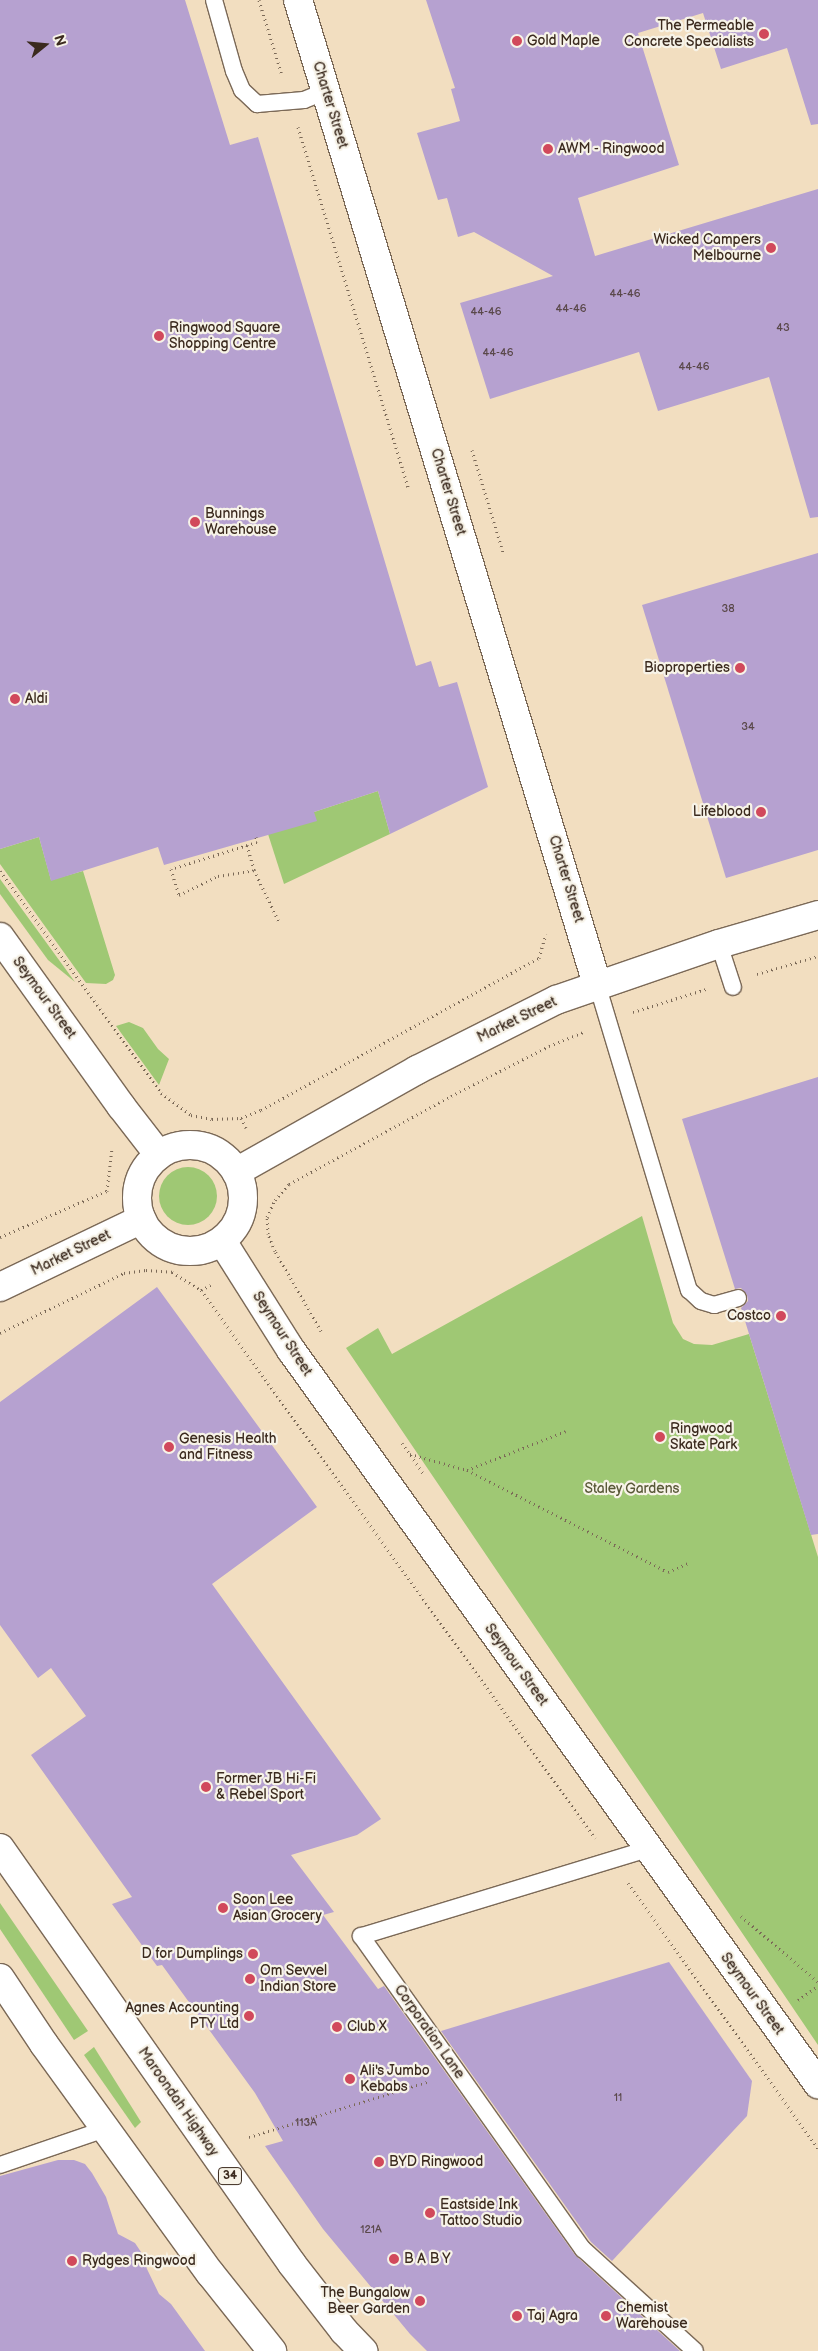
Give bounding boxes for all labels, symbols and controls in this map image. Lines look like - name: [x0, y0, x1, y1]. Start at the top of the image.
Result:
- place label: The Permeable Concrete Specialists: [624, 18, 754, 50]
- north arrow: [20, 20, 70, 70]
- marker: The Permeable Concrete Specialists: [758, 28, 770, 40]
- text: N: [50, 33, 69, 48]
- place label: Gold Maple: [527, 33, 600, 49]
- marker: Gold Maple: [511, 35, 523, 47]
- street label: Charter Street: [309, 59, 351, 151]
- place label: AWM - Ringwood: [558, 141, 666, 157]
- marker: AWM - Ringwood: [542, 143, 554, 155]
- place label: Wicked Campers Melbourne: [654, 232, 761, 264]
- marker: Wicked Campers Melbourne: [765, 242, 777, 254]
- house number: 44-46: [610, 287, 640, 301]
- house number: 44-46: [556, 302, 586, 316]
- house number: 44-46: [471, 305, 501, 319]
- place label: Ringwood Square Shopping Centre: [169, 320, 281, 352]
- house number: 43: [776, 321, 790, 335]
- marker: Ringwood Square Shopping Centre: [153, 330, 165, 342]
- house number: 44-46: [483, 346, 513, 360]
- house number: 44-46: [679, 360, 709, 374]
- street label: Charter Street: [427, 446, 469, 538]
- place label: Bunnings Warehouse: [205, 506, 277, 538]
- marker: Bunnings Warehouse: [189, 516, 201, 528]
- house number: 38: [721, 602, 735, 616]
- place label: Bioproperties: [644, 660, 730, 676]
- marker: Bioproperties: [734, 662, 746, 674]
- place label: Aldi: [25, 691, 48, 707]
- marker: Aldi: [9, 693, 21, 705]
- house number: 34: [741, 720, 755, 734]
- place label: Lifeblood: [693, 804, 751, 820]
- marker: Lifeblood: [755, 806, 767, 818]
- street label: Charter Street: [545, 833, 587, 925]
- street label: Seymour Street: [9, 954, 79, 1042]
- street label: Market Street: [474, 993, 560, 1047]
- street label: Market Street: [28, 1226, 114, 1280]
- street label: Seymour Street: [248, 1289, 316, 1379]
- place label: Costco: [727, 1308, 771, 1324]
- marker: Costco: [775, 1310, 787, 1322]
- place label: Ringwood Skate Park: [670, 1421, 737, 1454]
- place label: Genesis Health and Fitness: [179, 1431, 277, 1464]
- marker: Ringwood Skate Park: [654, 1431, 666, 1443]
- marker: Genesis Health and Fitness: [163, 1441, 175, 1453]
- park label: Staley Gardens: [584, 1481, 680, 1497]
- street label: Seymour Street: [481, 1621, 551, 1709]
- place label: Former JB Hi-Fi & Rebel Sport: [216, 1771, 317, 1804]
- marker: Former JB Hi-Fi & Rebel Sport: [200, 1781, 212, 1793]
- place label: Soon Lee Asian Grocery: [233, 1892, 322, 1924]
- marker: Soon Lee Asian Grocery: [217, 1902, 229, 1914]
- place label: D for Dumplings: [141, 1946, 243, 1962]
- marker: D for Dumplings: [247, 1948, 259, 1960]
- street label: Seymour Street: [717, 1950, 787, 2038]
- place label: Om Sevvel Indian Store: [260, 1963, 337, 1995]
- marker: Om Sevvel Indian Store: [244, 1973, 256, 1985]
- street label: Corporation Lane: [390, 1982, 468, 2082]
- place label: Agnes Accounting PTY Ltd: [126, 2000, 239, 2032]
- marker: Agnes Accounting PTY Ltd: [243, 2010, 255, 2022]
- place label: Club X: [347, 2019, 387, 2035]
- marker: Club X: [331, 2021, 343, 2033]
- street label: Maroondah Highway: [134, 2044, 222, 2160]
- place label: Ali's Jumbo Kebabs: [360, 2063, 430, 2096]
- marker: Ali's Jumbo Kebabs: [344, 2073, 356, 2085]
- house number: 11: [614, 2091, 622, 2105]
- house number: 113A: [295, 2116, 317, 2130]
- place label: BYD Ringwood: [389, 2154, 483, 2170]
- marker: BYD Ringwood: [373, 2156, 385, 2168]
- road number: 34: [218, 2166, 242, 2186]
- place label: Eastside Ink Tattoo Studio: [440, 2197, 522, 2230]
- marker: Eastside Ink Tattoo Studio: [424, 2207, 436, 2219]
- house number: 121A: [360, 2223, 382, 2237]
- place label: B A B Y: [404, 2251, 451, 2267]
- place label: Rydges Ringwood: [82, 2253, 196, 2269]
- marker: B A B Y: [388, 2253, 400, 2265]
- marker: Rydges Ringwood: [66, 2255, 78, 2267]
- place label: The Bungalow Beer Garden: [321, 2285, 410, 2318]
- marker: The Bungalow Beer Garden: [414, 2295, 426, 2307]
- place label: Chemist Warehouse: [616, 2300, 688, 2332]
- place label: Taj Agra: [527, 2308, 578, 2324]
- marker: Taj Agra: [511, 2310, 523, 2322]
- marker: Chemist Warehouse: [600, 2310, 612, 2322]

